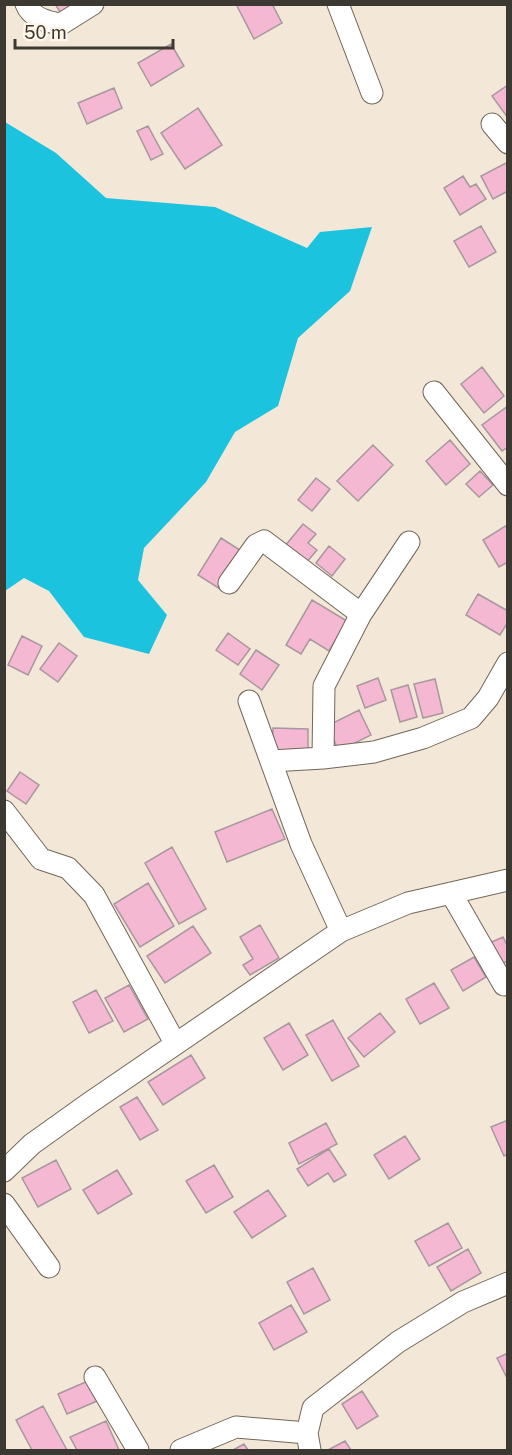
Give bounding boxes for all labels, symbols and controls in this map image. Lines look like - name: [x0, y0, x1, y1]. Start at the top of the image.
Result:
- scale bar: [15, 12, 172, 50]
- text: 50 m: [24, 22, 67, 43]

